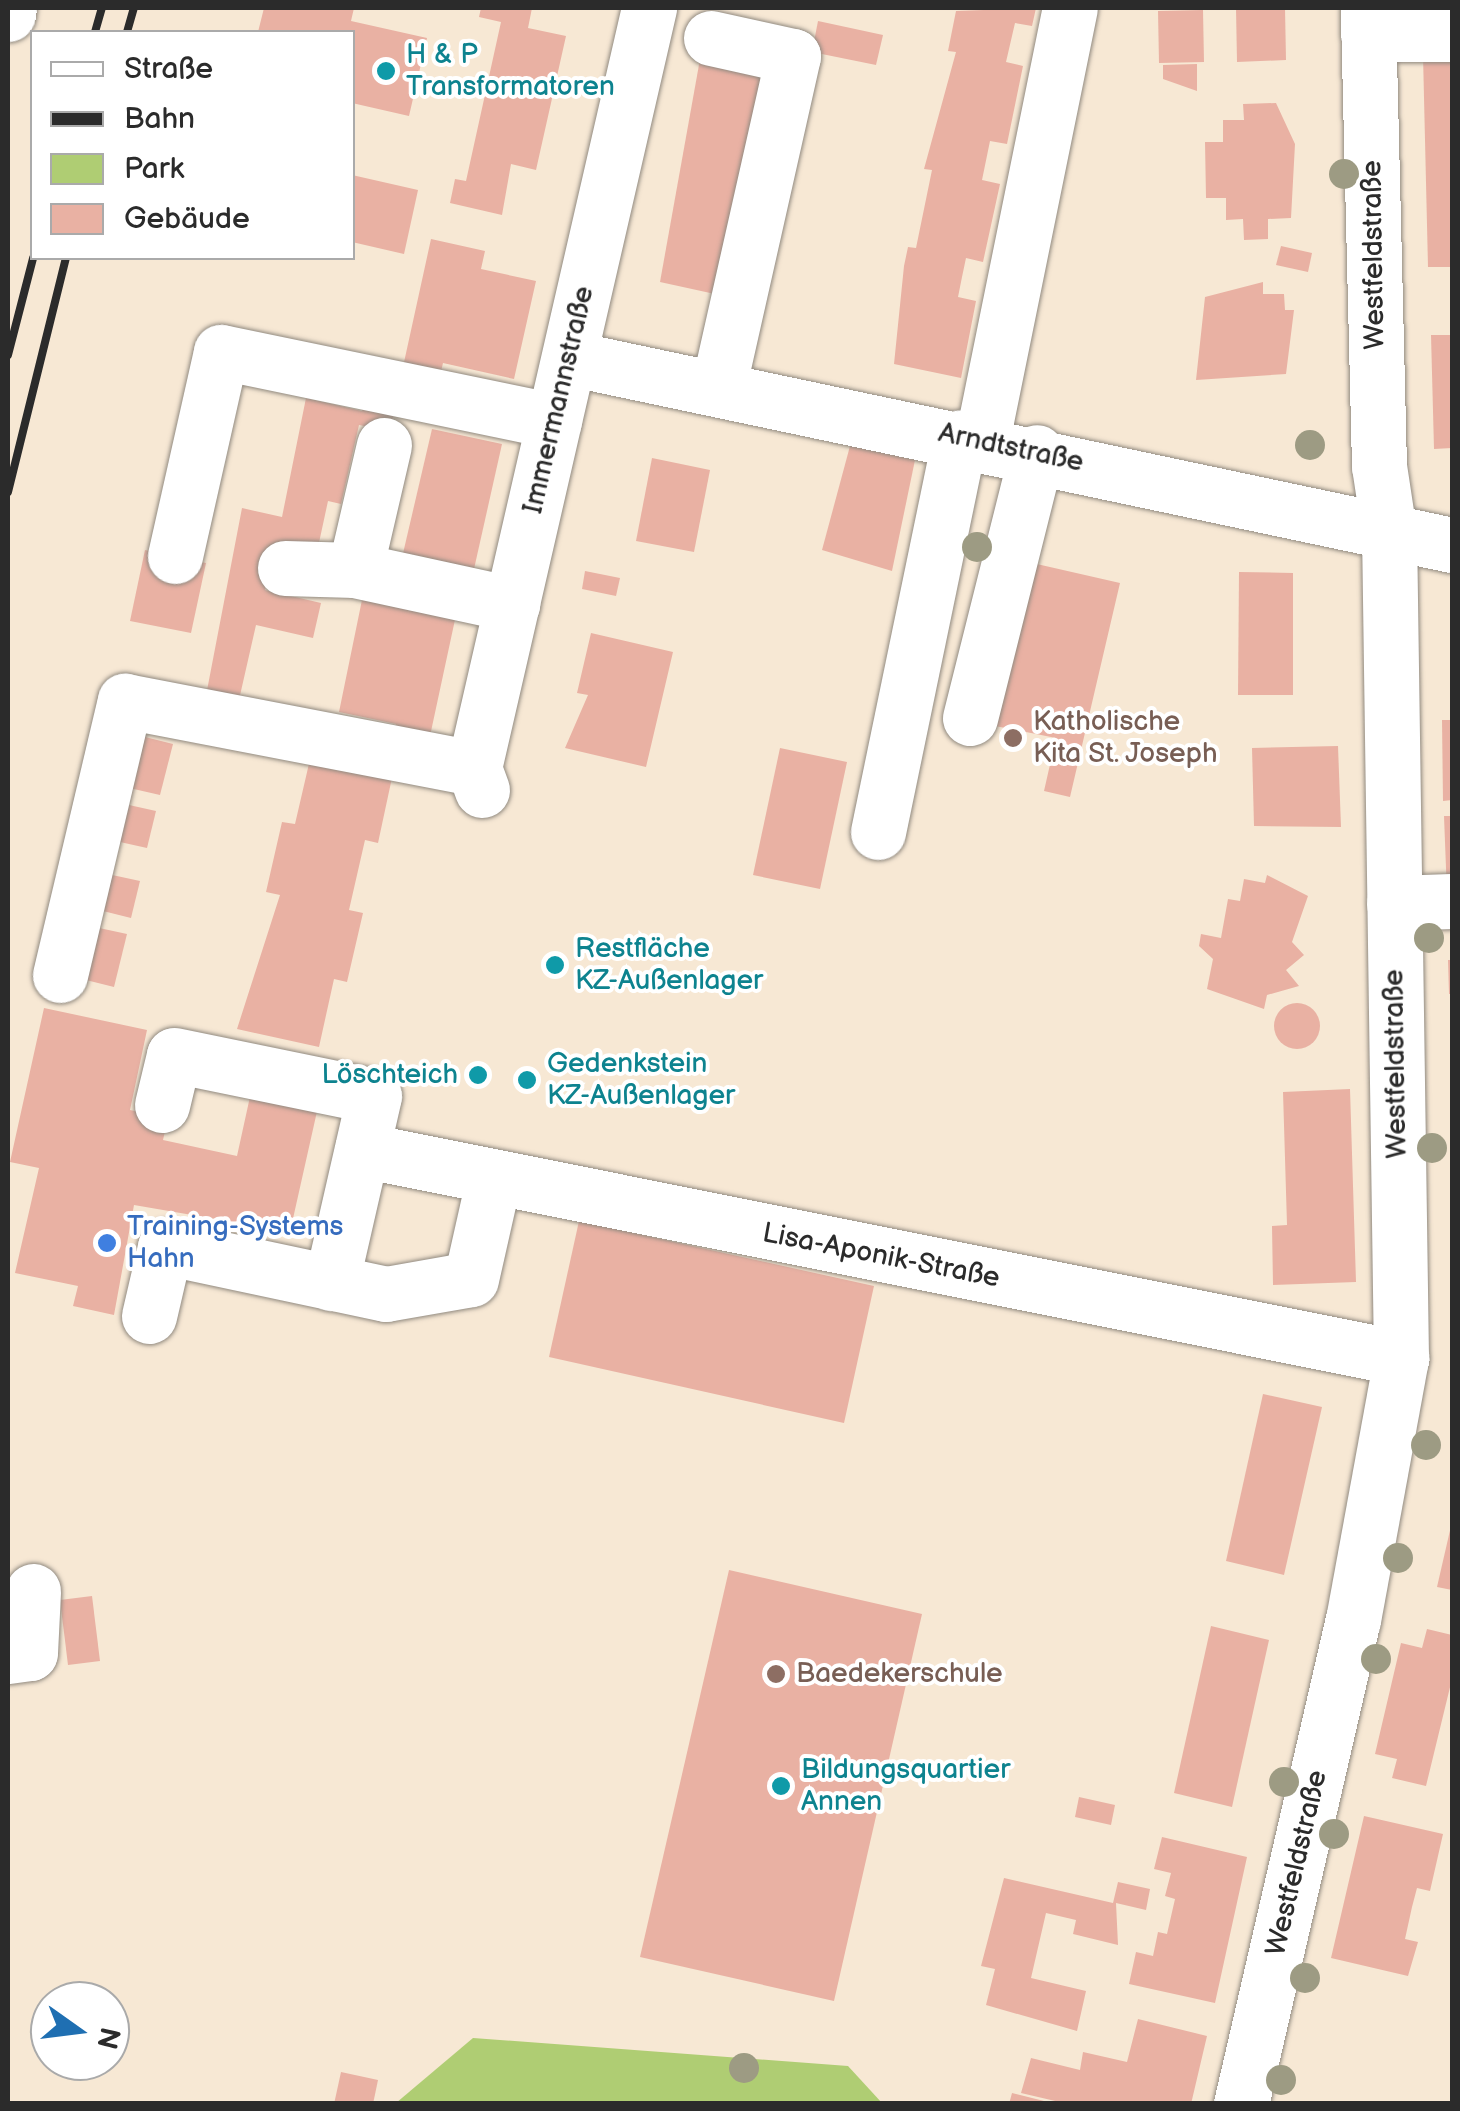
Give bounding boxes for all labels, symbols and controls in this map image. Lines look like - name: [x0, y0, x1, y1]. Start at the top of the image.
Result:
- legend: [30, 30, 355, 260]
- place label: H & P Transformatoren: [406, 38, 615, 104]
- text: Straße: [124, 51, 213, 87]
- marker: H & P Transformatoren: [375, 60, 397, 82]
- text: Bahn: [124, 101, 195, 137]
- text: Park: [124, 151, 184, 187]
- street label: Westfeldstraße: [1356, 160, 1392, 350]
- text: Gebäude: [124, 201, 250, 237]
- street label: Immermannstraße: [516, 283, 602, 517]
- street label: Arndtstraße: [935, 416, 1087, 480]
- place label: Katholische Kita St. Joseph: [1033, 705, 1219, 771]
- marker: Katholische Kita St. Joseph: [1002, 727, 1024, 749]
- place label: Restfläche KZ-Außenlager: [575, 932, 763, 998]
- marker: Restfläche KZ-Außenlager: [544, 954, 566, 976]
- street label: Westfeldstraße: [1378, 969, 1414, 1159]
- place label: Gedenkstein KZ-Außenlager: [547, 1047, 735, 1113]
- place label: Löschteich: [321, 1058, 458, 1092]
- marker: Löschteich: [467, 1064, 489, 1086]
- marker: Gedenkstein KZ-Außenlager: [516, 1069, 538, 1091]
- place label: Training-Systems Hahn: [127, 1210, 343, 1276]
- street label: Lisa-Aponik-Straße: [759, 1217, 1003, 1295]
- marker: Training-Systems Hahn: [96, 1232, 118, 1254]
- place label: Baedekerschule: [796, 1657, 1003, 1691]
- marker: Baedekerschule: [765, 1663, 787, 1685]
- place label: Bildungsquartier Annen: [801, 1753, 1010, 1819]
- street label: Westfeldstraße: [1259, 1767, 1335, 1959]
- marker: Bildungsquartier Annen: [770, 1775, 792, 1797]
- north arrow: [30, 1981, 130, 2081]
- text: N: [89, 2024, 126, 2052]

